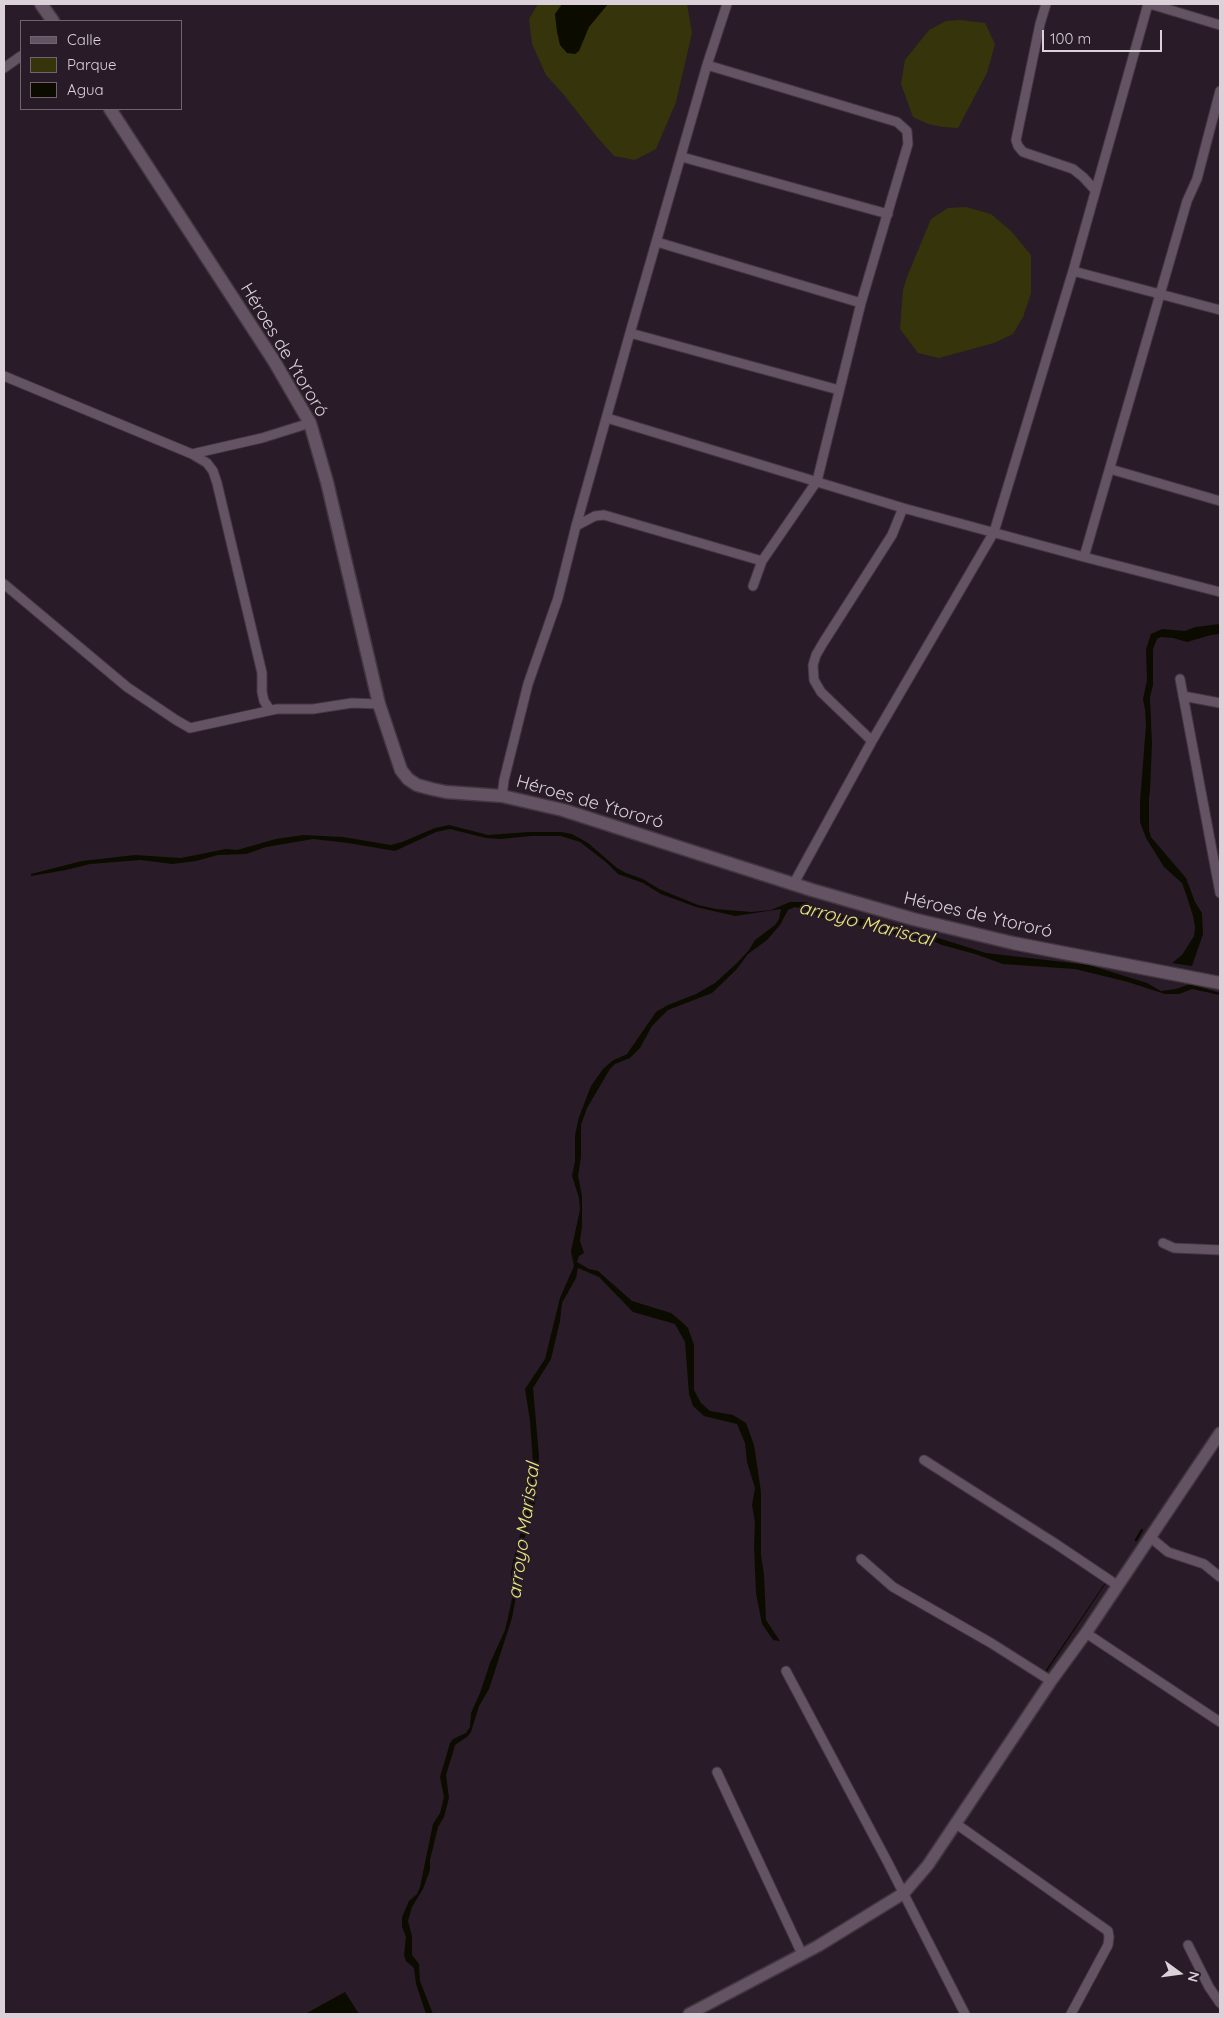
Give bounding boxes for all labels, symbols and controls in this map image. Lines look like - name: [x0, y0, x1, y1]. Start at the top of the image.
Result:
- legend: [20, 20, 182, 110]
- scale bar: [1044, 20, 1164, 52]
- text: 100 m: [1050, 29, 1091, 48]
- text: Calle: [67, 30, 101, 49]
- text: Parque: [67, 55, 117, 74]
- text: Agua: [67, 80, 104, 99]
- street label: Héroes de Ytororó: [236, 279, 332, 421]
- street label: Héroes de Ytororó: [514, 771, 666, 833]
- street label: Héroes de Ytororó: [901, 887, 1055, 943]
- water label: arroyo Mariscal: [796, 896, 936, 952]
- water label: arroyo Mariscal: [503, 1461, 545, 1601]
- north arrow: [1154, 1948, 1204, 1998]
- text: N: [1184, 1969, 1204, 1984]

